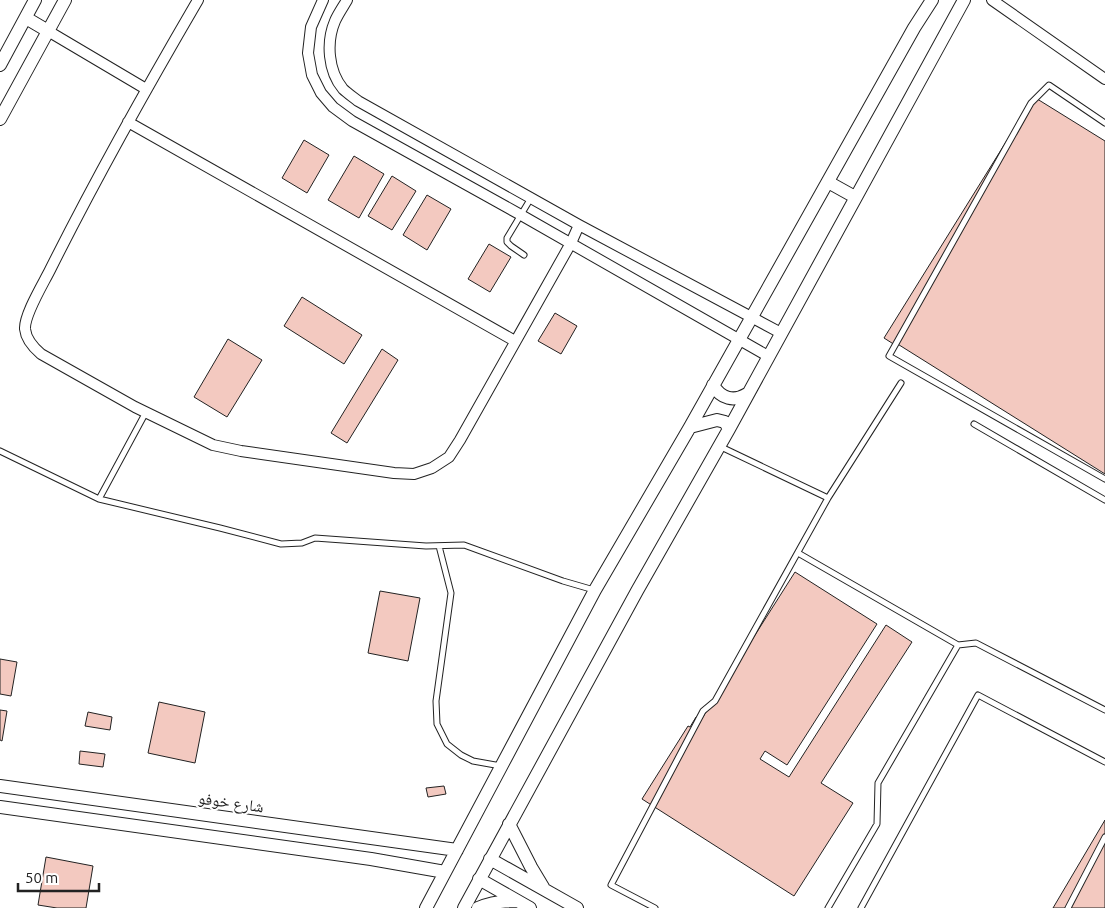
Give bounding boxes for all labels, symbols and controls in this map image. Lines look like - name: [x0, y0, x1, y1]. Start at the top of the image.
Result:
- street label: شارع خوفو: [197, 788, 265, 817]
- scale bar: [18, 860, 99, 892]
- text: 50 m: [25, 869, 58, 886]

